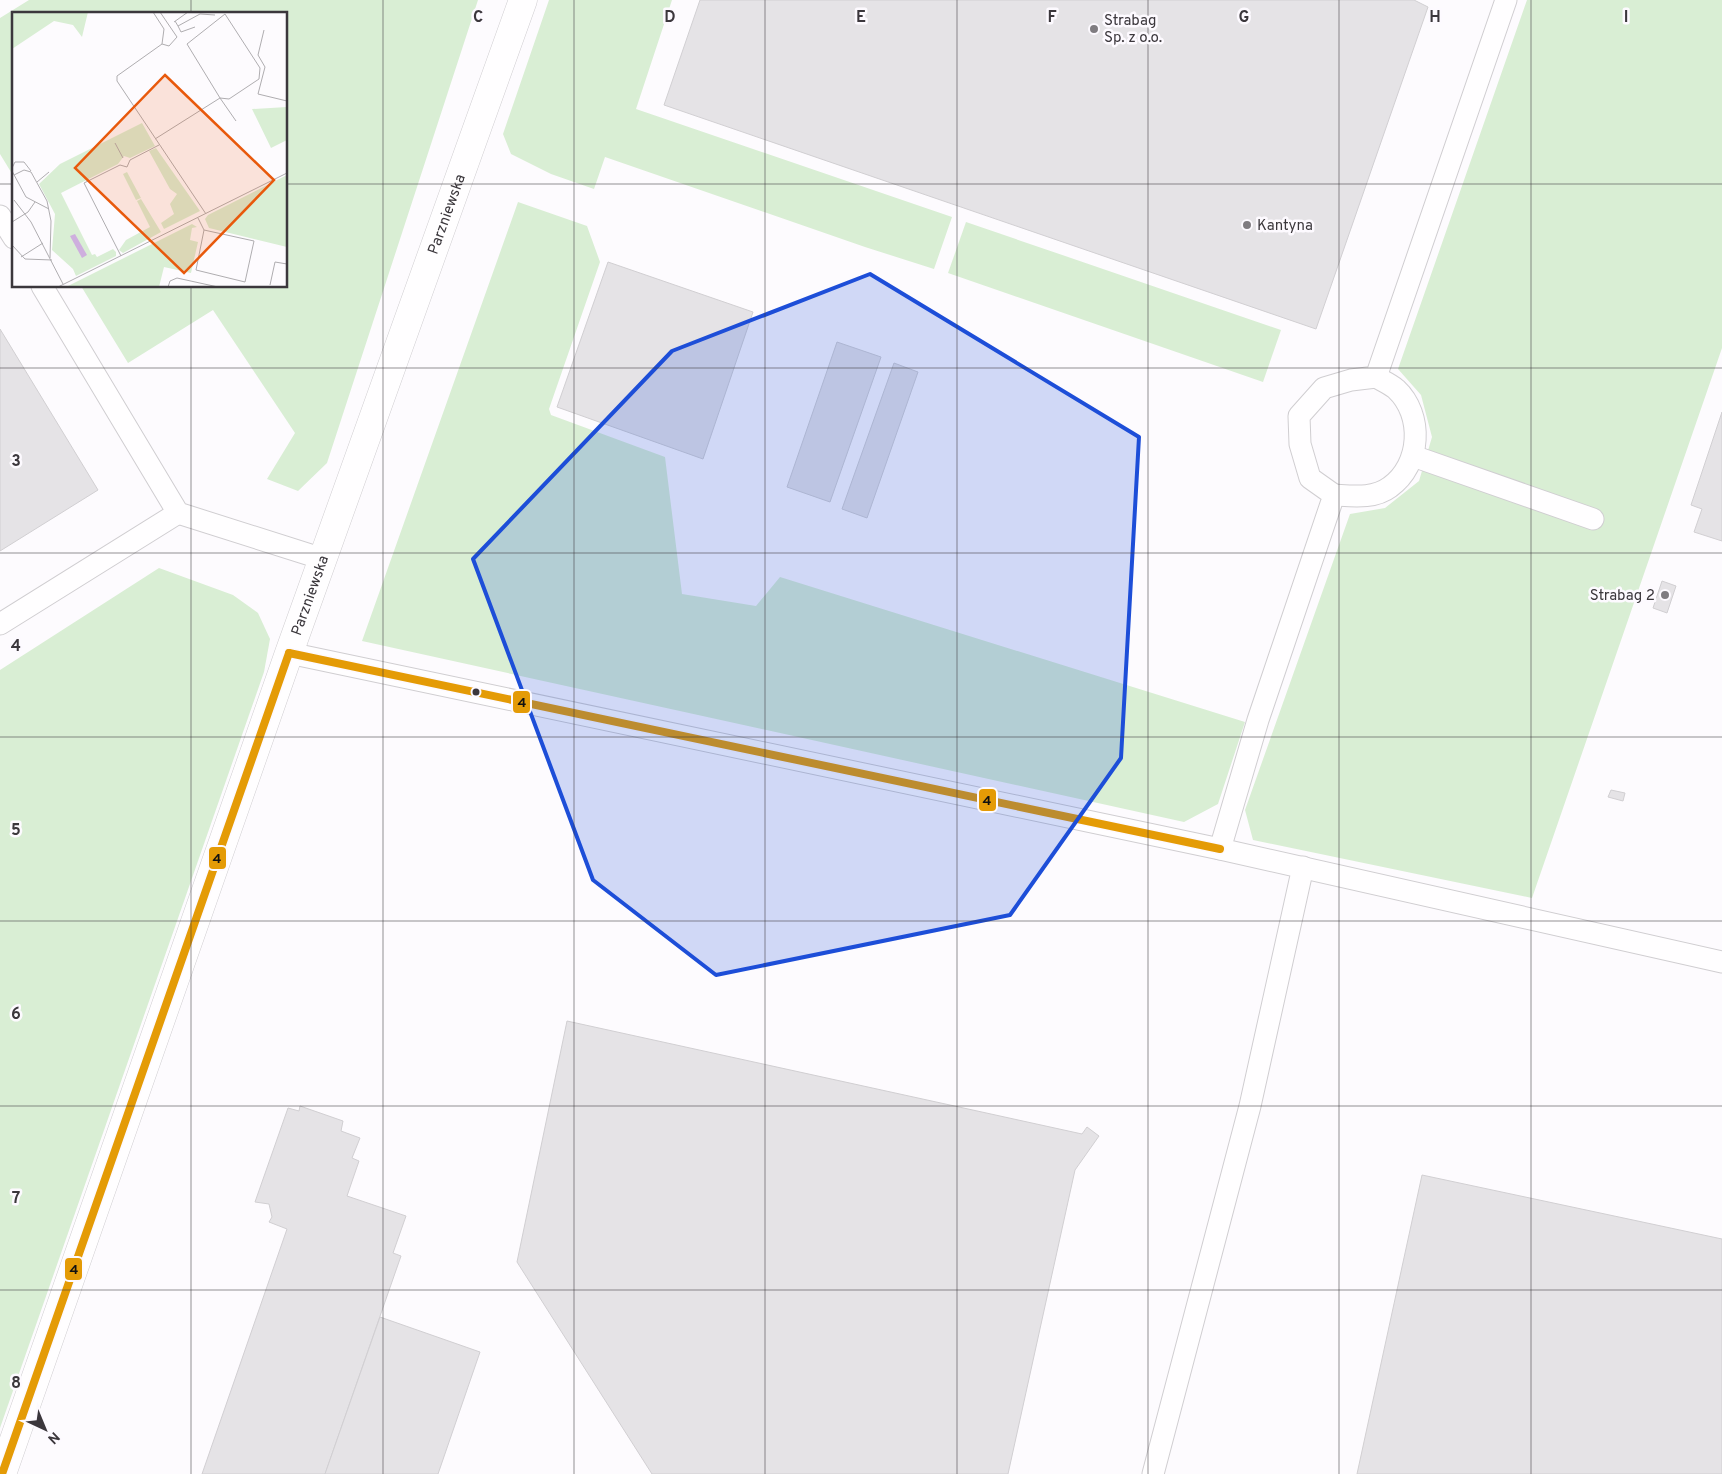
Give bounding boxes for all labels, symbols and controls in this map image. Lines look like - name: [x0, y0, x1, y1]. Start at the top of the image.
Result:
- text: C: [473, 8, 483, 28]
- text: D: [664, 8, 676, 28]
- text: E: [856, 8, 866, 28]
- text: F: [1047, 8, 1057, 28]
- text: G: [1239, 8, 1249, 28]
- text: H: [1429, 8, 1441, 28]
- text: I: [1624, 8, 1628, 28]
- inset map: [12, 12, 288, 288]
- place label: Strabag Sp. z o.o.: [1104, 12, 1162, 48]
- marker: Strabag Sp. z o.o.: [1088, 23, 1100, 35]
- street label: Parzniewska: [425, 172, 471, 257]
- place label: Kantyna: [1257, 217, 1313, 236]
- marker: Kantyna: [1241, 219, 1253, 231]
- text: 3: [11, 452, 21, 472]
- street label: Parzniewska: [288, 553, 334, 639]
- place label: Strabag 2: [1590, 587, 1655, 606]
- marker: Strabag 2: [1659, 589, 1671, 601]
- text: 4: [11, 637, 21, 657]
- unlabelled marker: [471, 687, 481, 697]
- line badge: 4: [512, 690, 531, 714]
- text: 4: [518, 695, 527, 712]
- line badge: 4: [978, 788, 997, 812]
- text: 4: [983, 793, 992, 810]
- text: 5: [11, 821, 21, 841]
- line badge: 4: [208, 846, 227, 870]
- text: 4: [213, 851, 222, 868]
- text: 6: [11, 1005, 21, 1025]
- text: 7: [12, 1189, 20, 1209]
- line badge: 4: [64, 1257, 83, 1281]
- text: 4: [70, 1262, 79, 1279]
- text: 8: [11, 1374, 21, 1394]
- north arrow: [20, 1404, 70, 1454]
- text: N: [43, 1428, 63, 1447]

